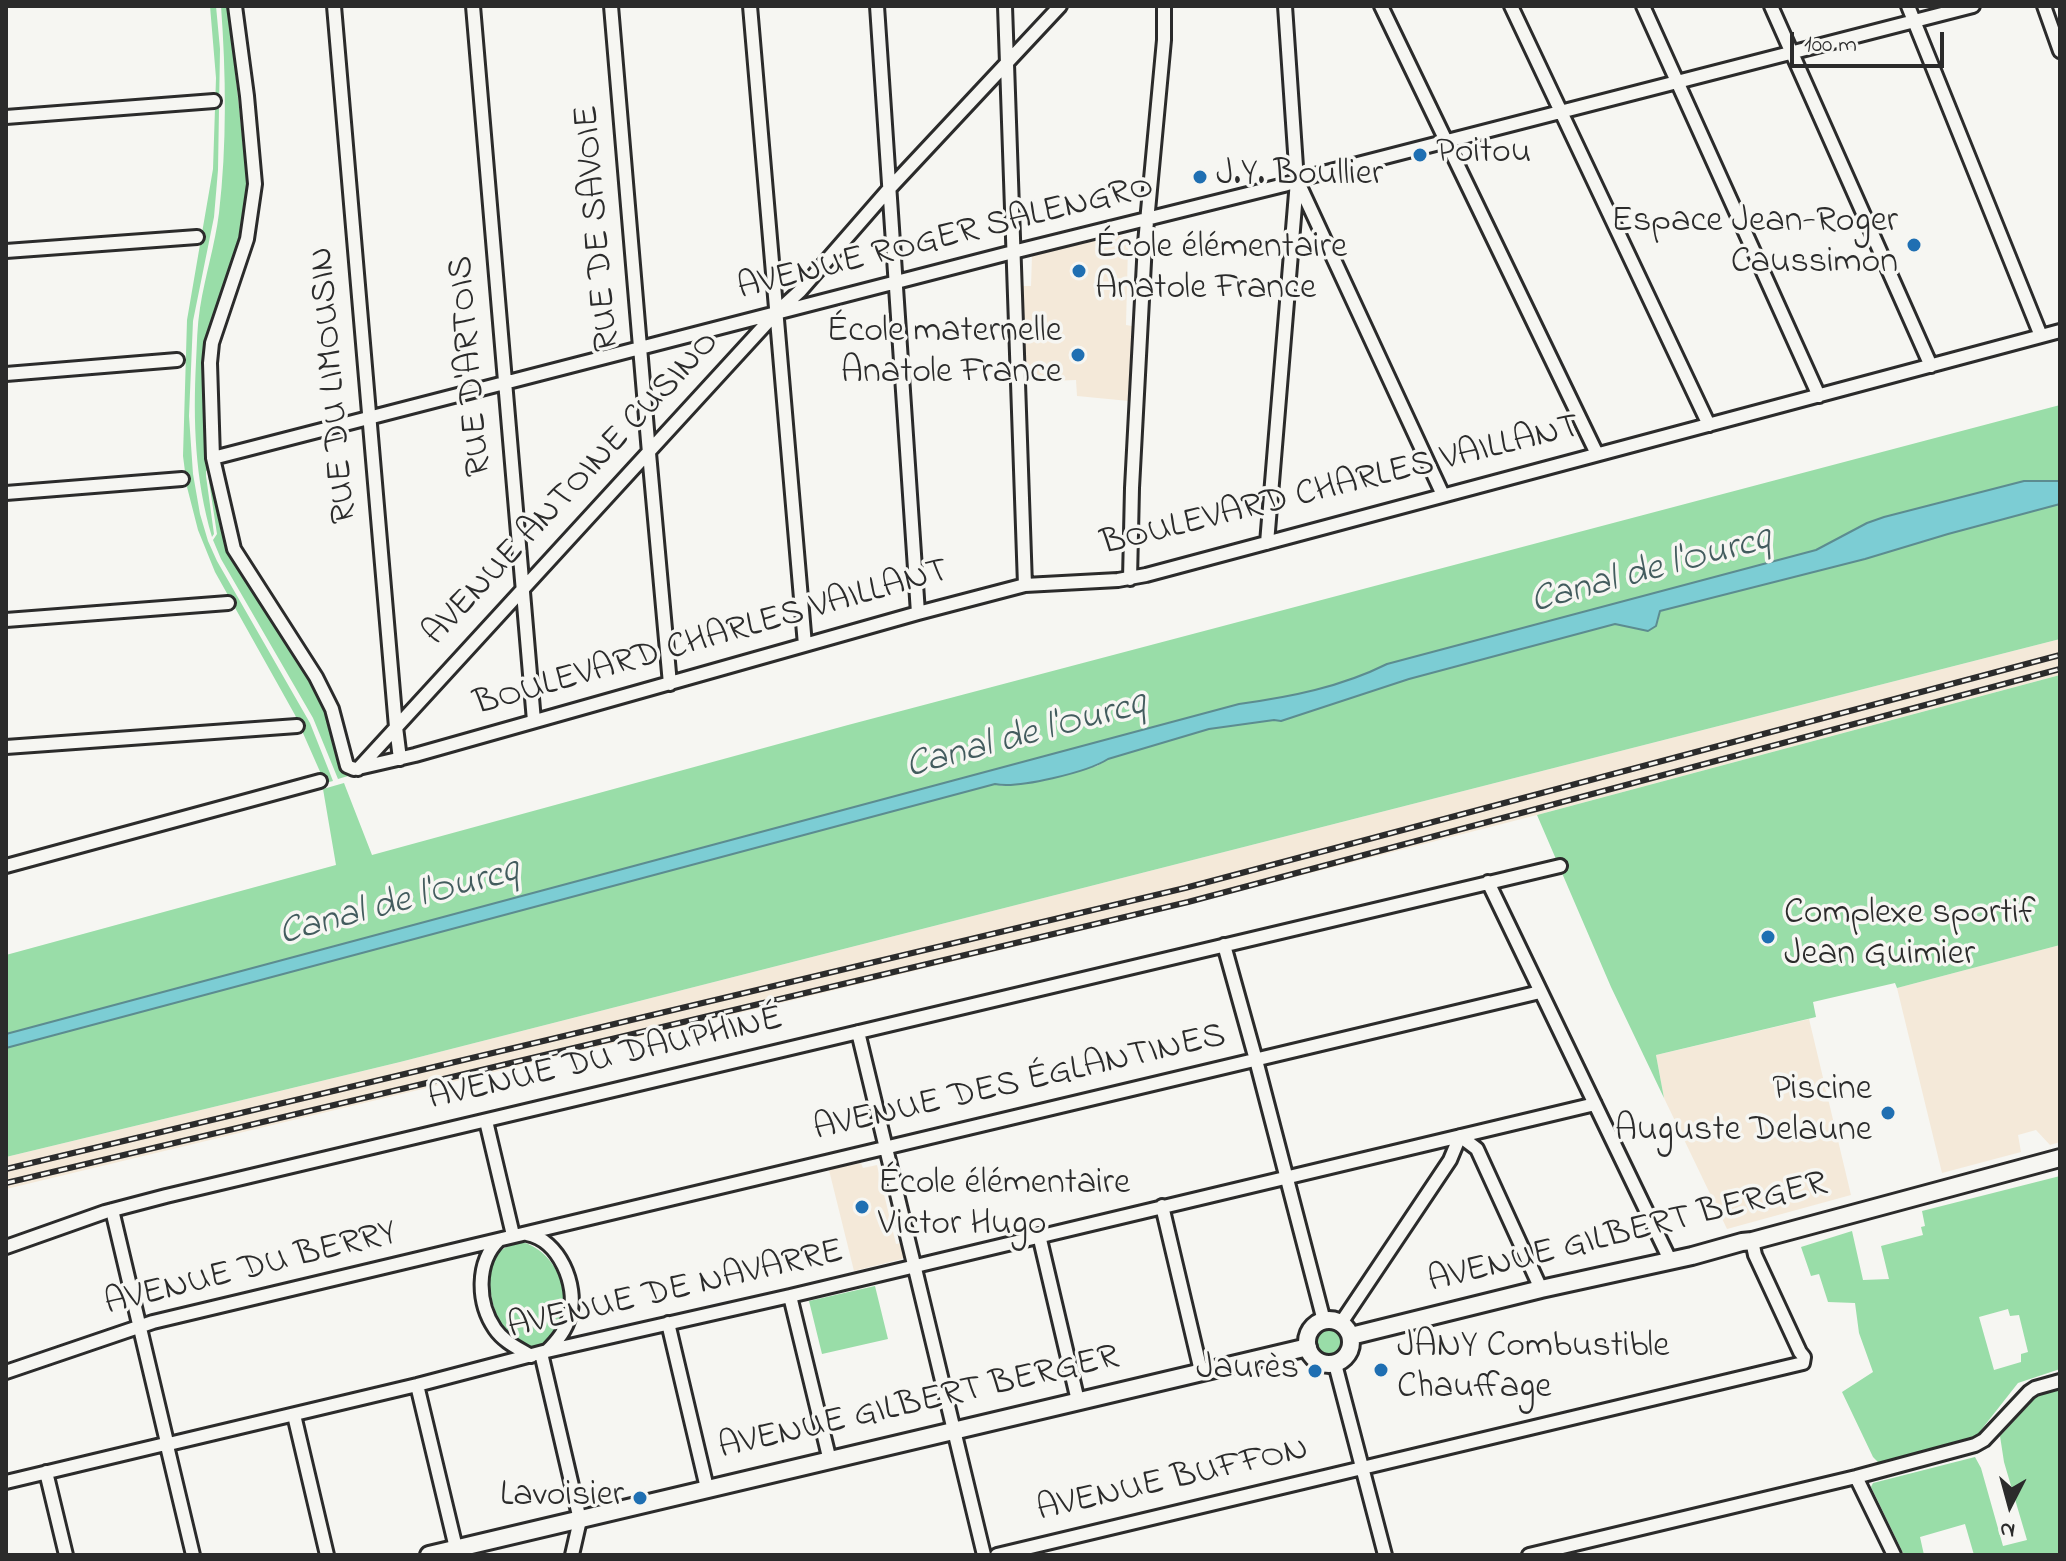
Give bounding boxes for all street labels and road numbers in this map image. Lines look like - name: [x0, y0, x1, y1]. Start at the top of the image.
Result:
- street label: RUE DE SAVOIE: [568, 103, 632, 353]
- street label: AVENUE ROGER SALENGRO: [734, 167, 1158, 313]
- street label: RUE DU LIMOUSIN: [302, 245, 370, 525]
- street label: RUE D'ARTOIS: [442, 254, 504, 478]
- street label: AVENUE ANTOINE CUSINO: [416, 323, 730, 657]
- street label: BOULEVARD CHARLES VAILLANT: [1097, 408, 1585, 568]
- street label: BOULEVARD CHARLES VAILLANT: [470, 551, 954, 729]
- street label: AVENUE DU DAUPHINÉ: [425, 999, 787, 1123]
- street label: AVENUE DES ÉGLANTINES: [810, 1017, 1230, 1153]
- street label: AVENUE GILBERT BERGER: [1424, 1165, 1832, 1305]
- street label: AVENUE DU BERRY: [101, 1214, 401, 1328]
- street label: AVENUE DE NAVARRE: [504, 1232, 848, 1352]
- street label: AVENUE GILBERT BERGER: [715, 1338, 1123, 1472]
- street label: AVENUE BUFFON: [1033, 1430, 1313, 1534]

